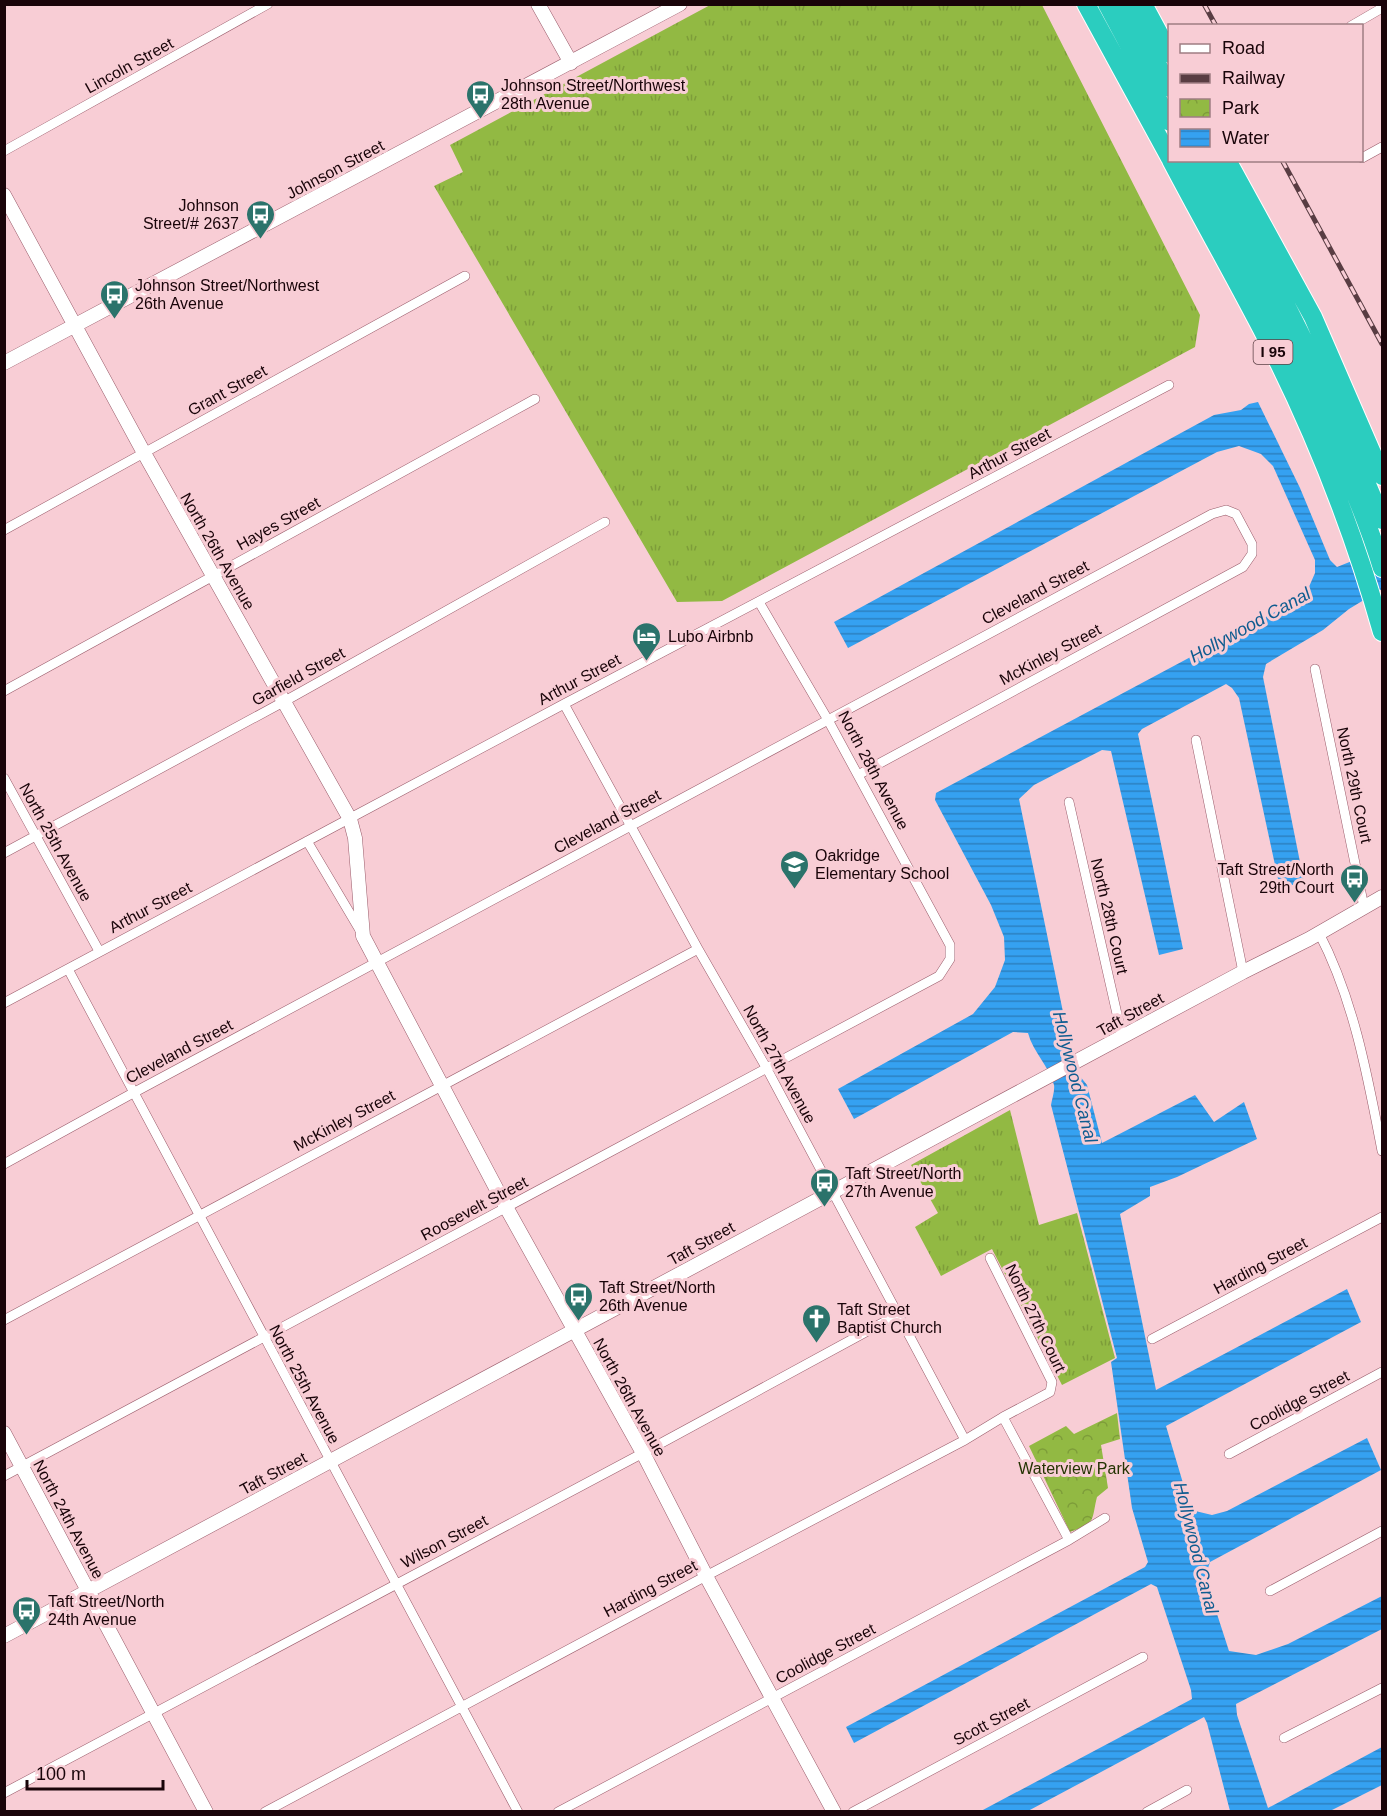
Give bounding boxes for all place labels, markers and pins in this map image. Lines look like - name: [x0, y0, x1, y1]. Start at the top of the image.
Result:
- place label: Johnson Street/Northwest 28th Avenue: [501, 77, 686, 112]
- bus stop icon: Johnson Street/Northwest 28th Avenue: [464, 78, 496, 120]
- place label: Johnson Street/# 2637: [143, 197, 239, 232]
- bus stop icon: Johnson Street/# 2637: [244, 198, 276, 240]
- place label: Johnson Street/Northwest 26th Avenue: [135, 277, 320, 312]
- bus stop icon: Johnson Street/Northwest 26th Avenue: [98, 278, 130, 320]
- hotel icon: Lubo Airbnb: [631, 620, 663, 662]
- place label: Lubo Airbnb: [668, 628, 754, 645]
- place label: Oakridge Elementary School: [815, 847, 949, 882]
- school or university icon: Oakridge Elementary School: [778, 848, 810, 890]
- place label: Taft Street/North 29th Court: [1218, 861, 1335, 896]
- bus stop icon: Taft Street/North 29th Court: [1339, 862, 1371, 904]
- place label: Taft Street/North 27th Avenue: [845, 1165, 962, 1200]
- bus stop icon: Taft Street/North 27th Avenue: [808, 1166, 840, 1208]
- place label: Taft Street/North 26th Avenue: [599, 1279, 716, 1314]
- bus stop icon: Taft Street/North 26th Avenue: [562, 1280, 594, 1322]
- place label: Taft Street Baptist Church: [837, 1301, 942, 1336]
- church icon: Taft Street Baptist Church: [800, 1302, 832, 1344]
- place label: Taft Street/North 24th Avenue: [48, 1593, 165, 1628]
- bus stop icon: Taft Street/North 24th Avenue: [11, 1594, 43, 1636]

